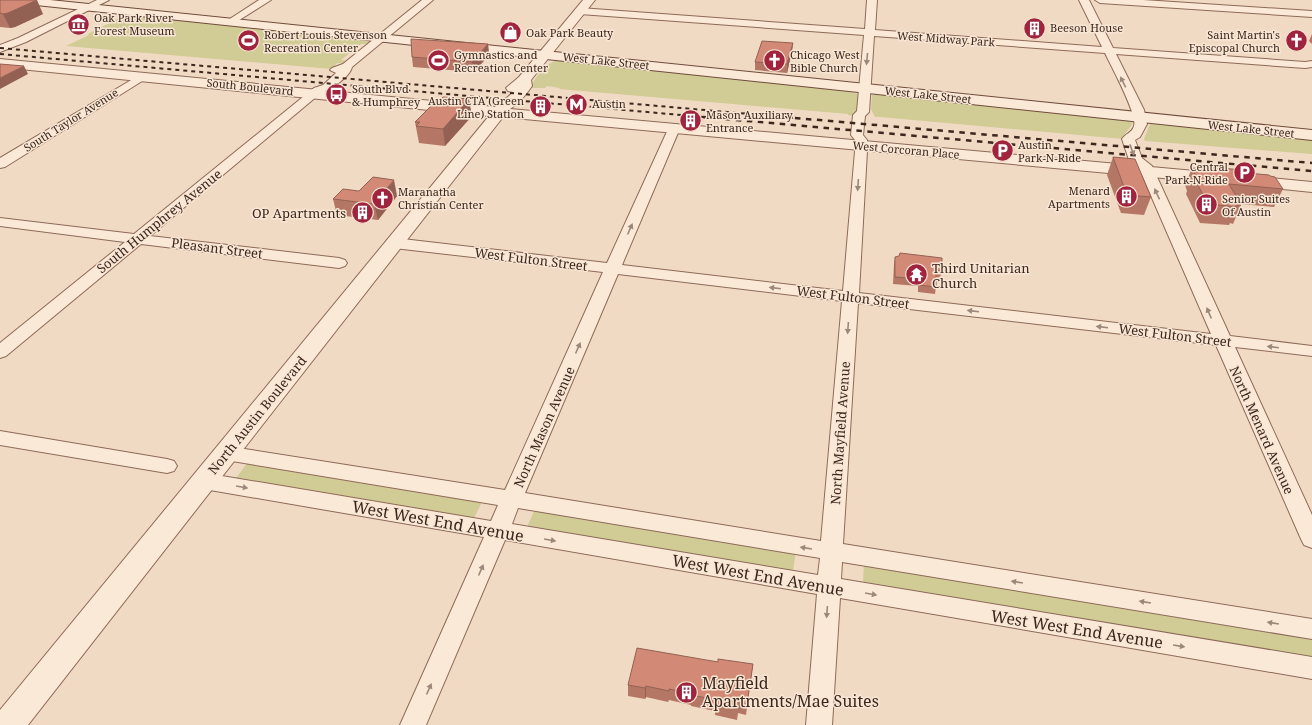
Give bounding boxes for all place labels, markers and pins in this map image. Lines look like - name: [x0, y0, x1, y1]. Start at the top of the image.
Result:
- place label: Oak Park River Forest Museum: [94, 10, 175, 38]
- museum icon: Oak Park River Forest Museum: [66, 11, 92, 37]
- building icon: Beeson House: [1021, 15, 1047, 41]
- shop icon: Oak Park Beauty: [498, 20, 524, 46]
- place label: Beeson House: [1050, 20, 1123, 35]
- place label: Oak Park Beauty: [526, 25, 614, 40]
- place label: Robert Louis Stevenson Recreation Center: [264, 27, 387, 55]
- place label: Saint Martin's Episcopal Church: [1189, 27, 1280, 55]
- sports icon: Robert Louis Stevenson Recreation Center: [236, 28, 262, 54]
- church icon: Saint Martin's Episcopal Church: [1283, 28, 1309, 54]
- place label: Gymnastics and Recreation Center: [454, 47, 549, 75]
- place label: Chicago West Bible Church: [790, 47, 860, 75]
- sports icon: Gymnastics and Recreation Center: [425, 48, 451, 74]
- church icon: Chicago West Bible Church: [761, 48, 787, 74]
- place label: South Blvd & Humphrey: [352, 81, 421, 109]
- bus stop icon: South Blvd & Humphrey: [324, 82, 350, 108]
- metro station icon: Austin: [563, 91, 589, 117]
- place label: Austin CTA (Green Line) Station: [428, 93, 524, 121]
- building icon: Austin CTA (Green Line) Station: [527, 94, 553, 120]
- place label: Austin: [592, 96, 626, 111]
- place label: Mason Auxiliary Entrance: [706, 107, 793, 135]
- building icon: Mason Auxiliary Entrance: [678, 108, 704, 134]
- place label: Austin Park-N-Ride: [1018, 137, 1081, 165]
- parking icon: Austin Park-N-Ride: [989, 138, 1015, 164]
- place label: Central Park-N-Ride: [1165, 159, 1229, 187]
- parking icon: Central Park-N-Ride: [1231, 160, 1257, 186]
- place label: Menard Apartments: [1048, 183, 1110, 211]
- place label: Maranatha Christian Center: [398, 184, 484, 212]
- building icon: Menard Apartments: [1113, 184, 1139, 210]
- church icon: Maranatha Christian Center: [370, 185, 396, 211]
- place label: Senior Suites Of Austin: [1222, 191, 1290, 219]
- building icon: Senior Suites Of Austin: [1194, 192, 1220, 218]
- building icon: OP Apartments: [349, 200, 375, 226]
- place label: OP Apartments: [252, 204, 346, 222]
- place label: Third Unitarian Church: [932, 259, 1030, 292]
- temple icon: Third Unitarian Church: [904, 262, 930, 288]
- place label: Mayfield Apartments/Mae Suites: [702, 672, 879, 712]
- building icon: Mayfield Apartments/Mae Suites: [673, 679, 699, 705]

